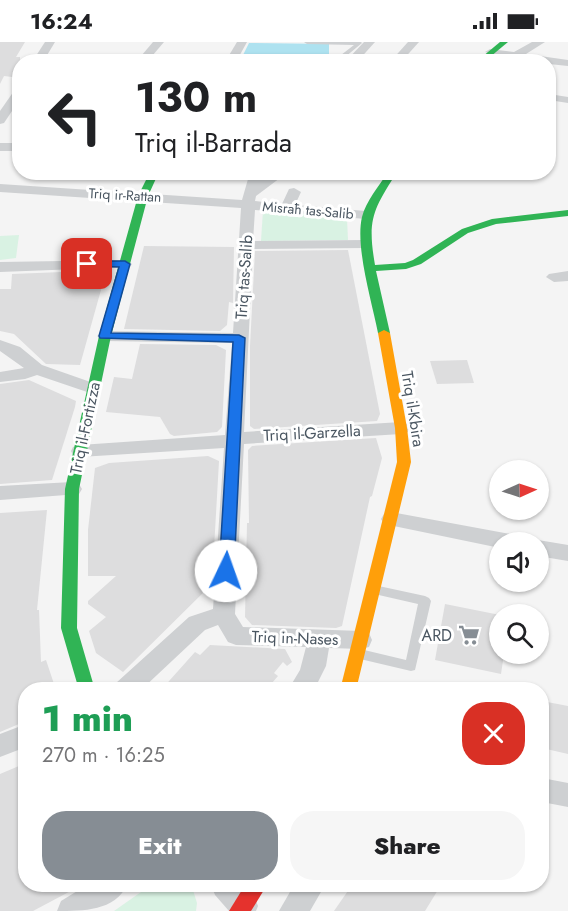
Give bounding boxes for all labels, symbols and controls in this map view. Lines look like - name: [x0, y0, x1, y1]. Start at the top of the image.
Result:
- text: 16:24: [30, 5, 93, 37]
- text: 130 m: [135, 67, 257, 128]
- icon: left: [36, 78, 114, 156]
- text: Triq il-Barrada: [135, 123, 292, 162]
- street label: Triq ir-Rattan: [88, 183, 162, 207]
- street label: Misraħ tas-Salib: [261, 196, 355, 224]
- street label: Triq tas-Salib: [230, 234, 258, 320]
- pin: [61, 238, 112, 289]
- icon: arrive: [70, 247, 103, 280]
- street label: Triq il-Kbira: [396, 369, 430, 449]
- street label: Triq il-Fortizza: [64, 380, 106, 476]
- street label: Triq il-Garzella: [263, 419, 361, 447]
- north arrow: [489, 460, 549, 520]
- map controls: [489, 460, 549, 664]
- button: sound: [489, 532, 549, 592]
- position arrow: [194, 539, 258, 603]
- button: search: [489, 604, 549, 664]
- supermarket icon: ARD: [457, 623, 481, 647]
- place label: ARD: [422, 624, 452, 647]
- street label: Triq in-Nases: [251, 625, 339, 651]
- text: 1 min: [42, 692, 133, 744]
- button: close: [462, 702, 525, 765]
- text: 270 m · 16:25: [42, 741, 165, 770]
- button: Exit: [42, 811, 278, 880]
- button: Share: [290, 811, 525, 880]

